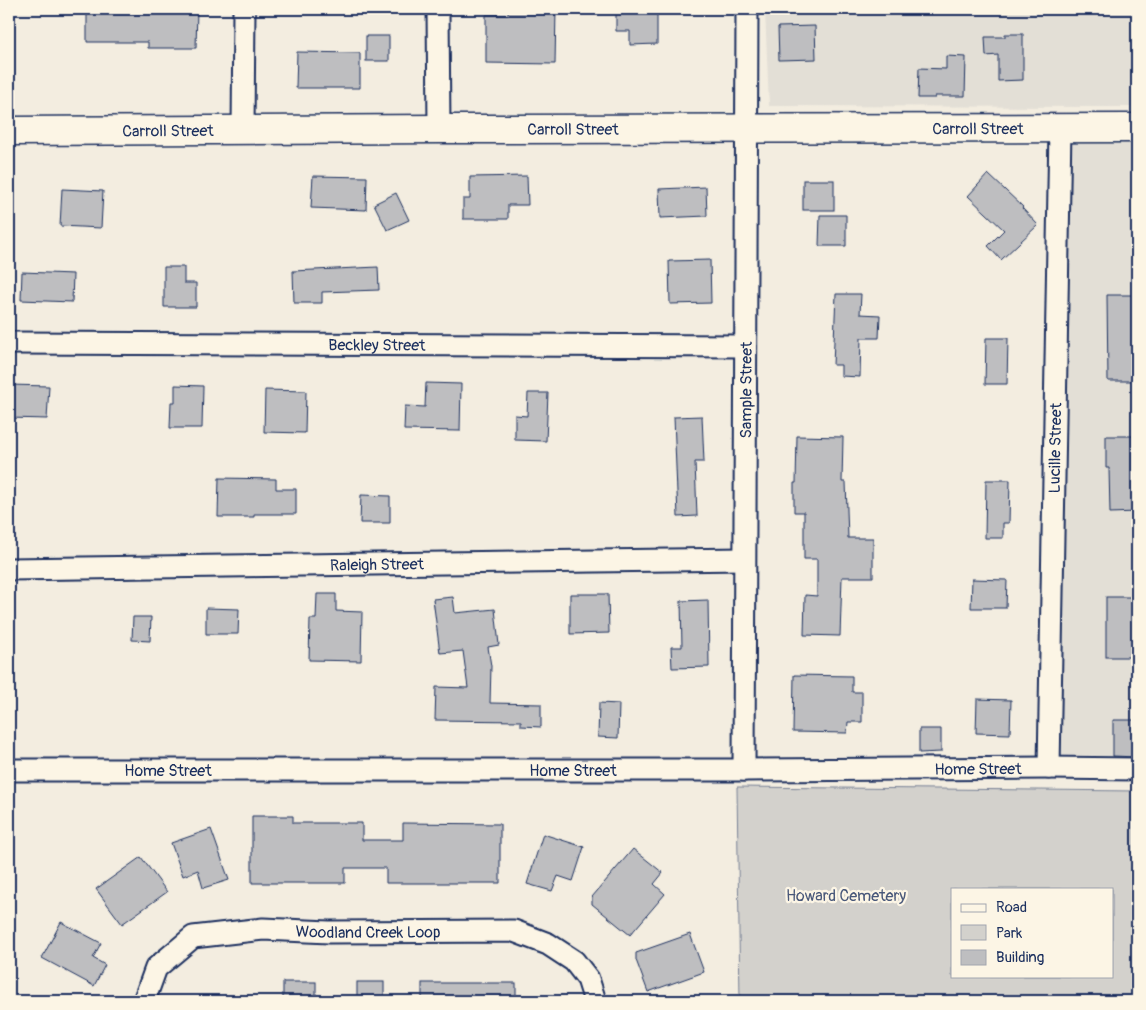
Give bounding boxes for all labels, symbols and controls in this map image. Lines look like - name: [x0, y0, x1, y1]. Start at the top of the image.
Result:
- street label: Carroll Street: [932, 119, 1024, 139]
- street label: Carroll Street: [527, 120, 619, 140]
- street label: Carroll Street: [122, 121, 214, 141]
- street label: Beckley Street: [328, 335, 426, 356]
- street label: Sample Street: [736, 341, 757, 439]
- street label: Lucille Street: [1045, 402, 1066, 493]
- street label: Raleigh Street: [330, 554, 425, 576]
- street label: Home Street: [934, 759, 1022, 780]
- street label: Home Street: [124, 761, 212, 781]
- street label: Home Street: [529, 761, 617, 781]
- park label: Howard Cemetery: [786, 886, 906, 906]
- legend: [951, 888, 1114, 978]
- text: Road: [996, 898, 1027, 917]
- street label: Woodland Creek Loop: [295, 921, 441, 943]
- text: Park: [996, 924, 1023, 943]
- text: Building: [996, 948, 1044, 967]

